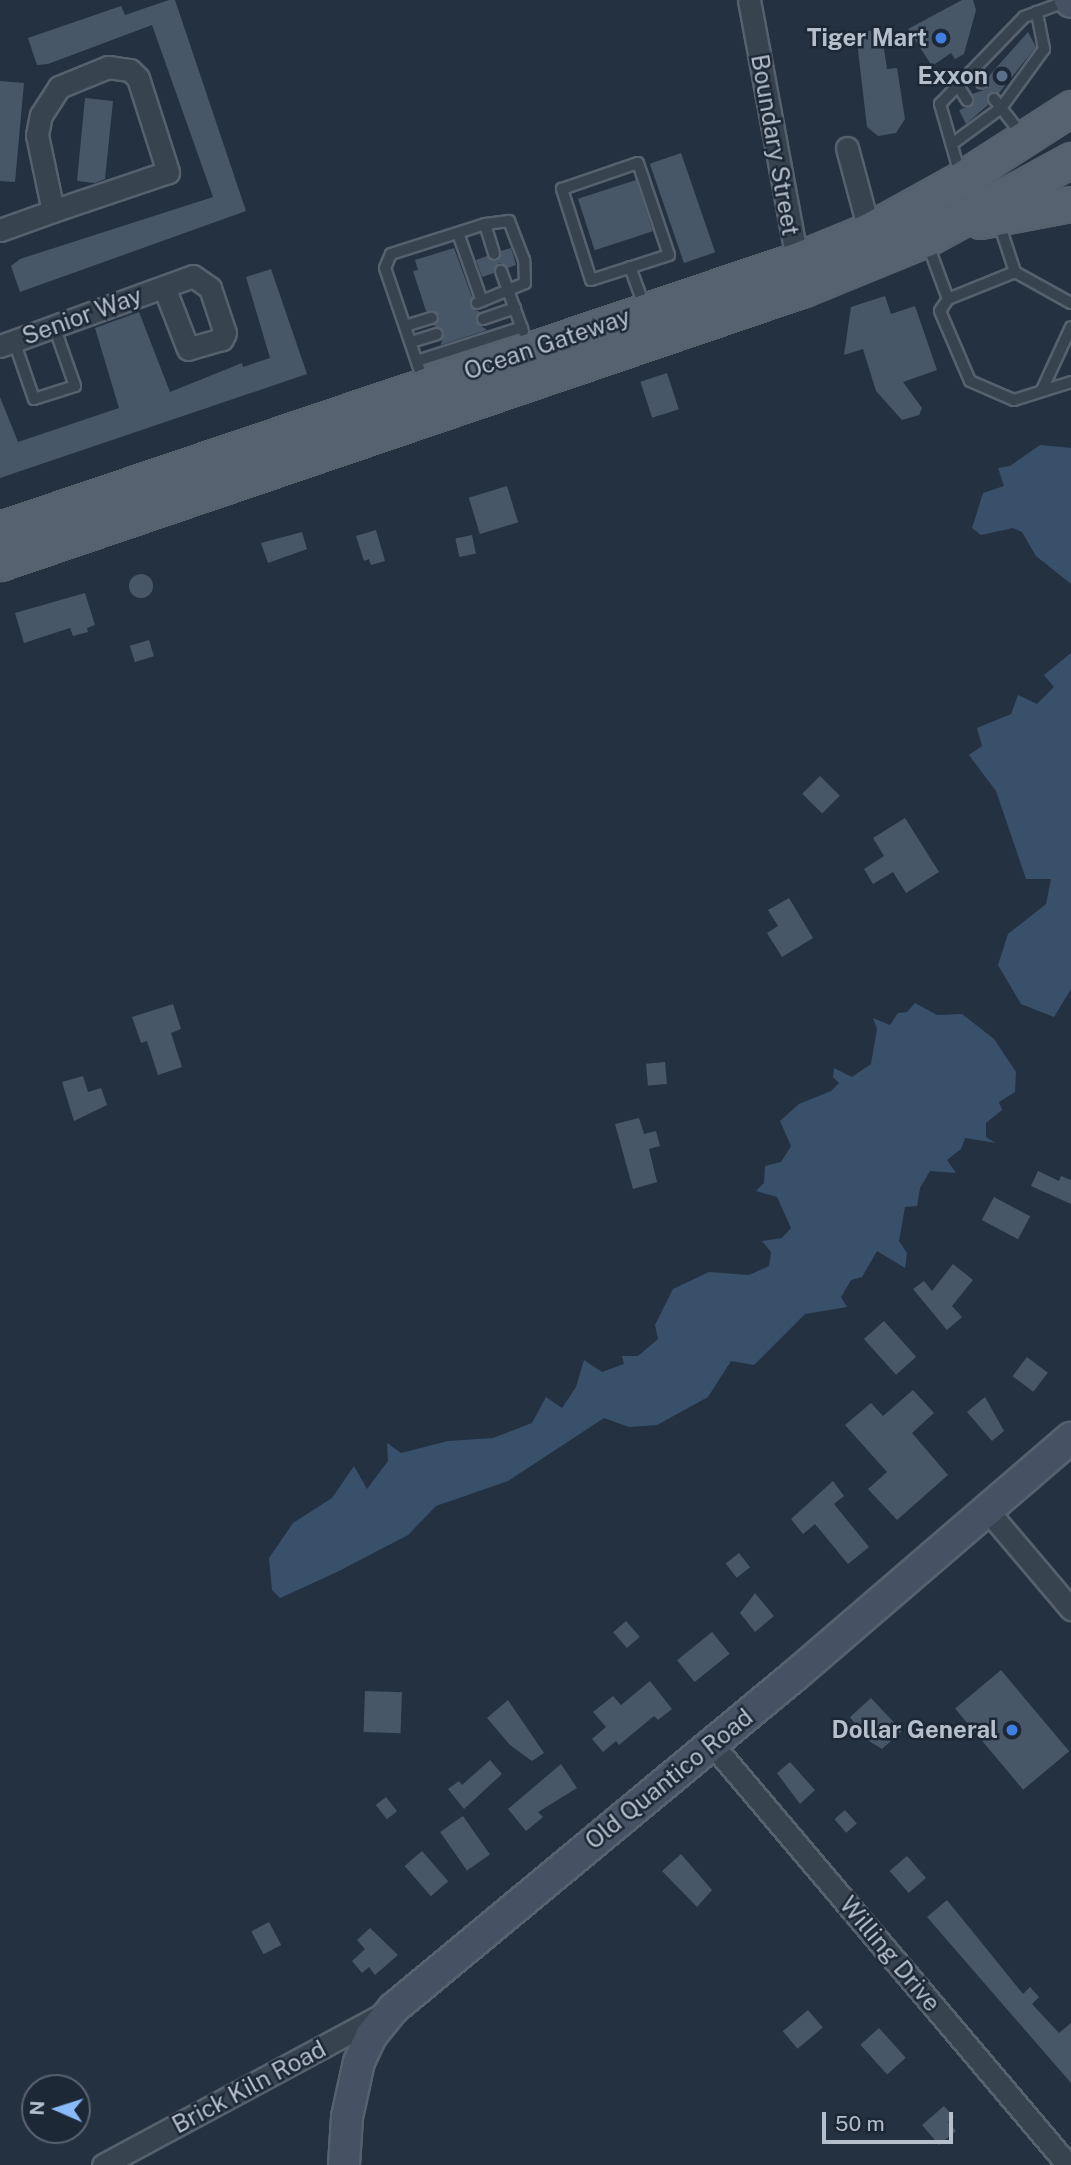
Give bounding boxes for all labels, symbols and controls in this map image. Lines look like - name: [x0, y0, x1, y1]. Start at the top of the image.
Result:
- place label: Tiger Mart: [807, 24, 927, 52]
- marker: Tiger Mart: [933, 30, 949, 46]
- street label: Boundary Street: [745, 52, 805, 238]
- place label: Exxon: [917, 62, 988, 90]
- marker: Exxon: [994, 68, 1010, 84]
- street label: Senior Way: [18, 281, 146, 351]
- street label: Ocean Gateway: [460, 302, 634, 386]
- street label: Old Quantico Road: [579, 1703, 759, 1855]
- place label: Dollar General: [831, 1716, 998, 1744]
- marker: Dollar General: [1004, 1722, 1020, 1738]
- street label: Willing Drive: [834, 1891, 946, 2017]
- street label: Brick Kiln Road: [167, 2034, 331, 2140]
- north arrow: [21, 2074, 91, 2144]
- scale bar: [826, 2098, 957, 2142]
- text: N: [26, 2100, 48, 2116]
- text: 50 m: [835, 2111, 885, 2136]

